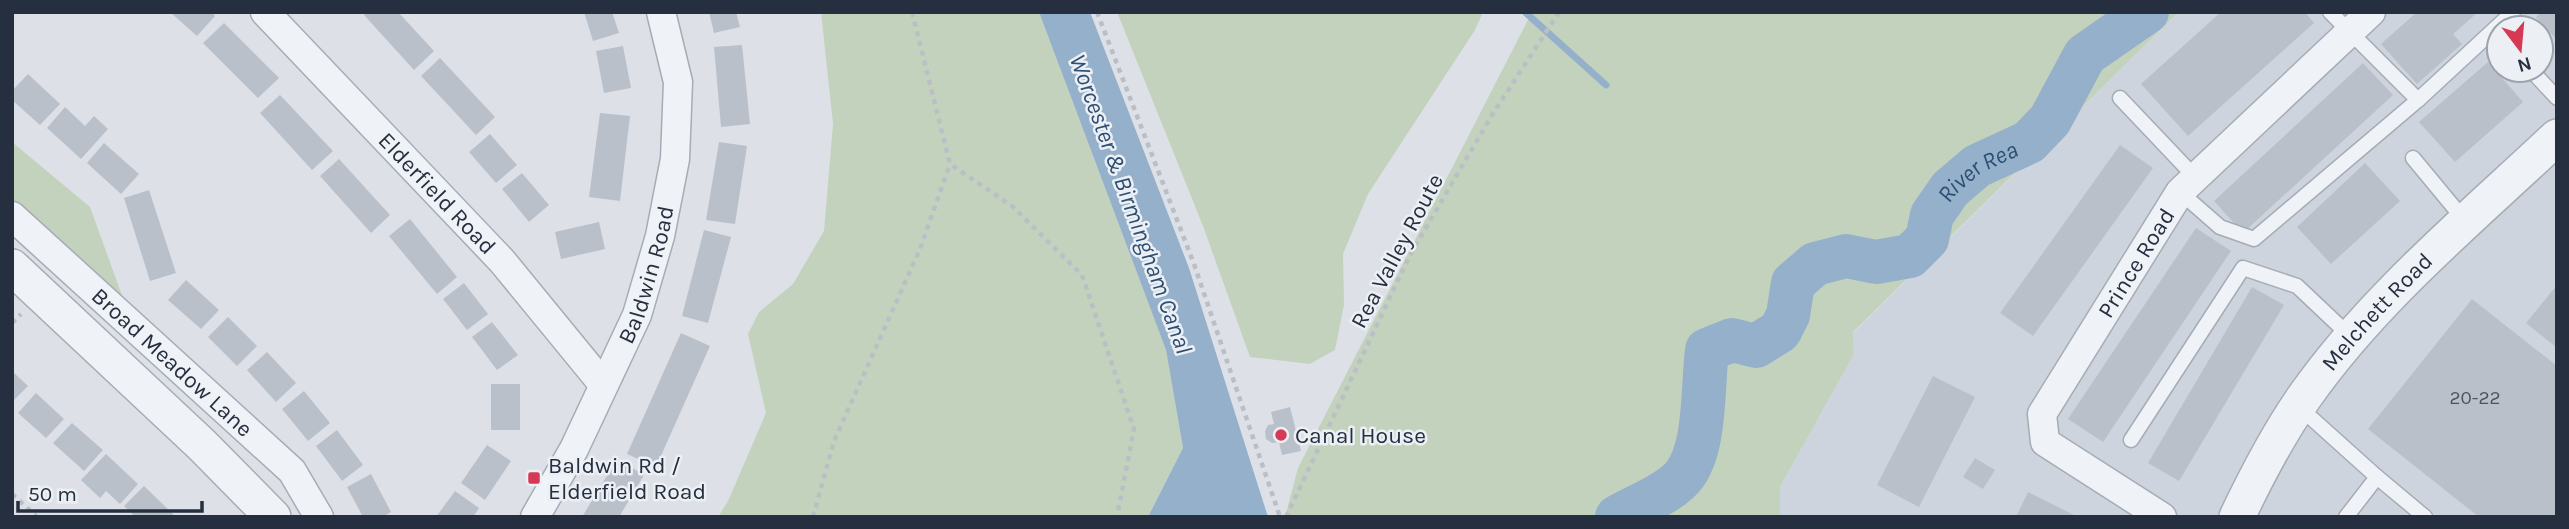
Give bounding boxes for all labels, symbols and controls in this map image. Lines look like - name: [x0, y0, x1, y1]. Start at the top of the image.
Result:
- north arrow: [2485, 14, 2555, 84]
- water label: Worcester & Birmingham Canal: [1064, 50, 1198, 358]
- text: N: [2515, 52, 2534, 77]
- street label: Elderfield Road: [373, 126, 502, 260]
- water label: River Rea: [1931, 135, 2022, 208]
- street label: Rea Valley Route: [1345, 169, 1449, 333]
- street label: Baldwin Road: [612, 203, 679, 348]
- street label: Prince Road: [2092, 203, 2180, 323]
- street label: Melchett Road: [2316, 247, 2438, 376]
- street label: Broad Meadow Lane: [86, 282, 259, 442]
- house number: 20-22: [2450, 387, 2500, 409]
- place label: Canal House: [1295, 422, 1426, 449]
- marker: Canal House: [1273, 427, 1289, 443]
- place label: Baldwin Rd / Elderfield Road: [548, 452, 706, 505]
- scale bar: [18, 470, 201, 514]
- marker: Baldwin Rd / Elderfield Road: [526, 470, 542, 486]
- text: 50 m: [28, 482, 77, 506]

